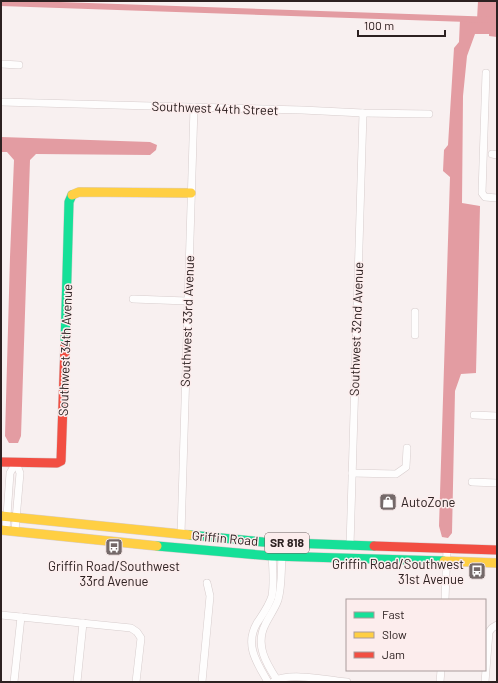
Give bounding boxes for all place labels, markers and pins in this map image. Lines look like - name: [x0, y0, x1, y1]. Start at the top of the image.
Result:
- shop icon: AutoZone: [378, 492, 398, 512]
- place label: AutoZone: [401, 494, 456, 510]
- bus stop icon: Griffin Road/Southwest 33rd Avenue: [104, 537, 124, 557]
- place label: Griffin Road/Southwest 31st Avenue: [332, 556, 464, 587]
- place label: Griffin Road/Southwest 33rd Avenue: [48, 558, 180, 589]
- bus stop icon: Griffin Road/Southwest 31st Avenue: [467, 561, 487, 581]

